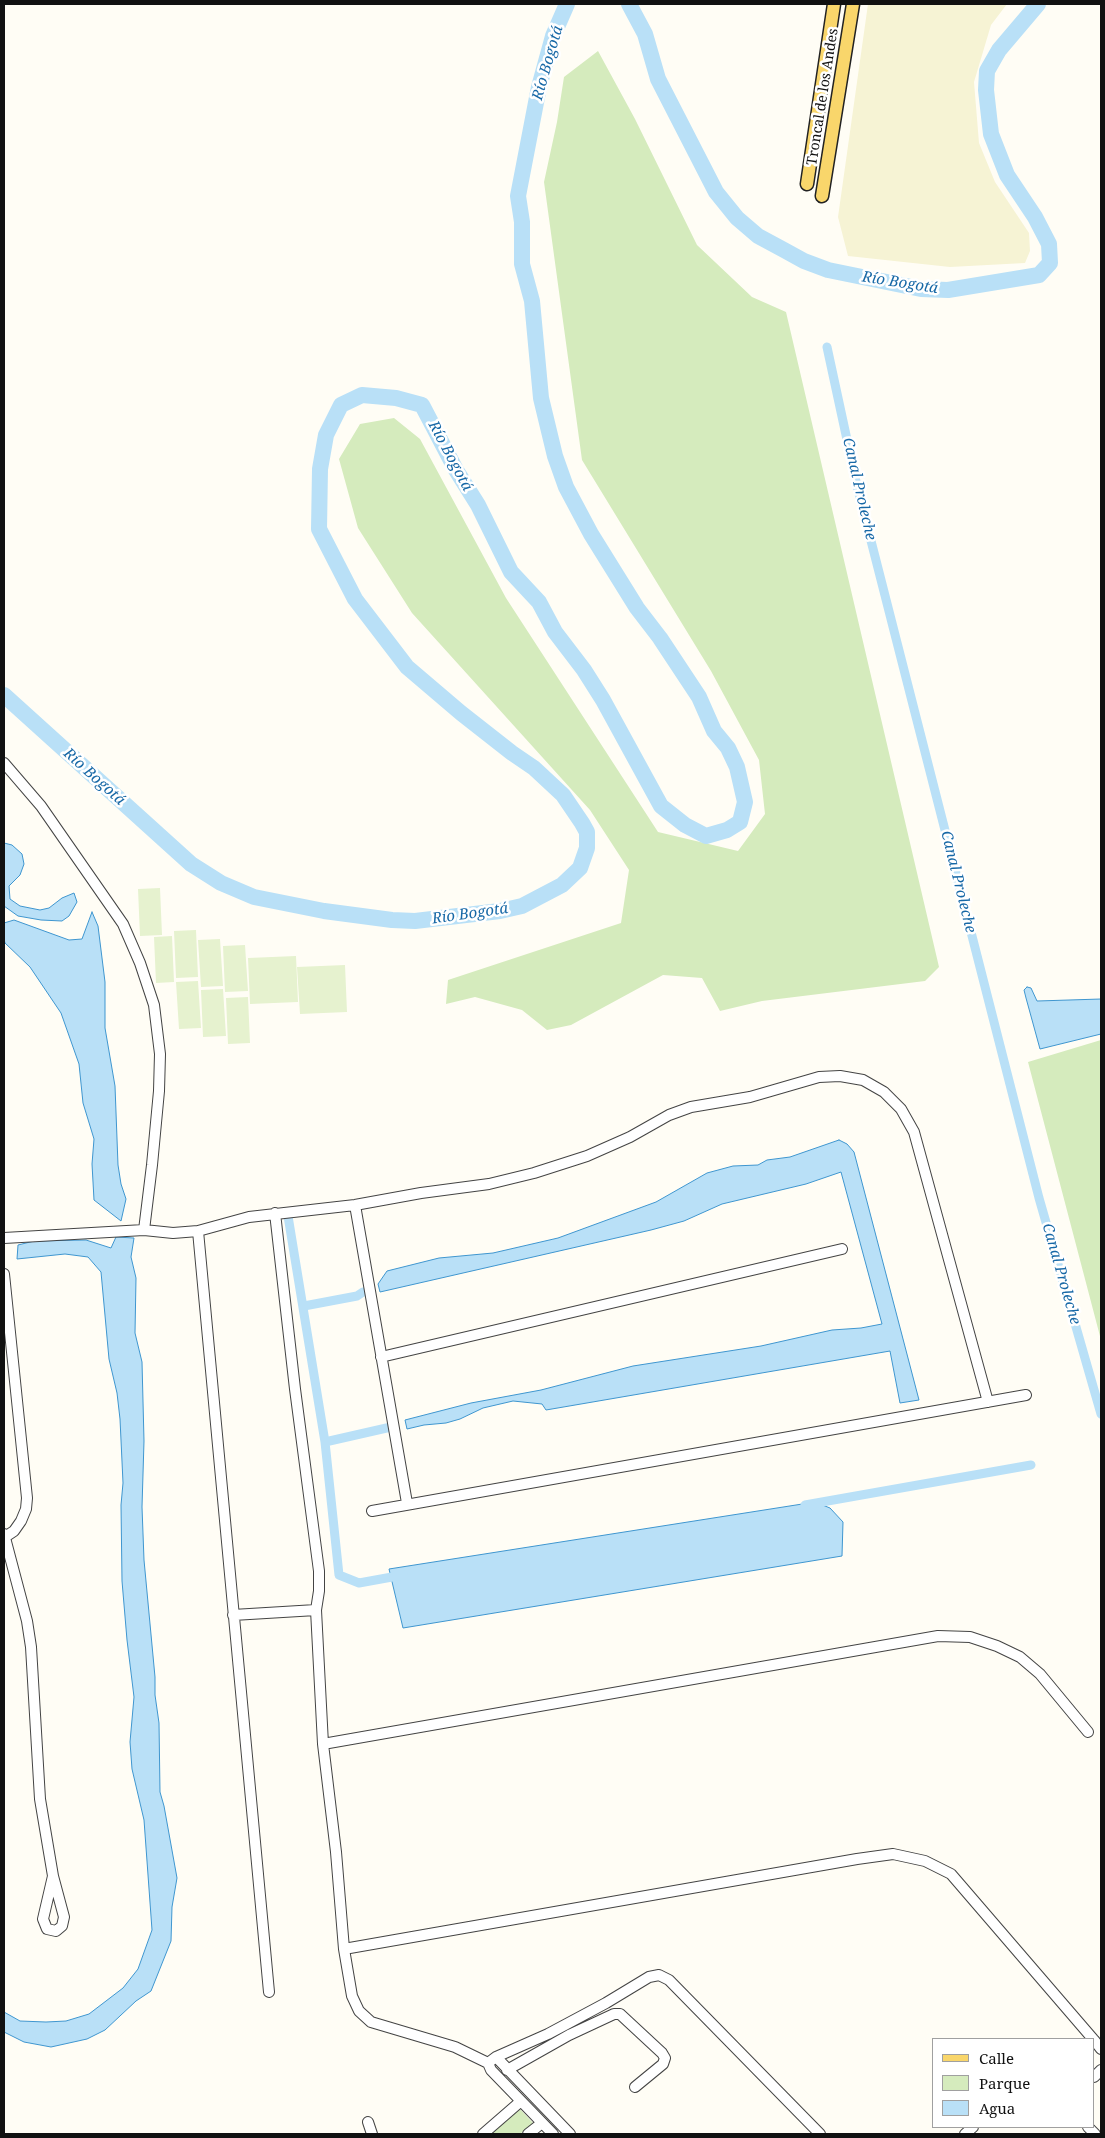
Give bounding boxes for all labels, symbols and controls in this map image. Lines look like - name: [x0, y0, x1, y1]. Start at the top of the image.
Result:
- water label: Río Bogotá: [529, 24, 567, 102]
- street label: Troncal de los Andes: [804, 27, 842, 167]
- water label: Río Bogotá: [861, 268, 939, 298]
- water label: Río Bogotá: [424, 418, 476, 494]
- water label: Canal Proleche: [838, 436, 880, 542]
- water label: Río Bogotá: [60, 745, 128, 809]
- water label: Canal Proleche: [937, 829, 979, 935]
- water label: Río Bogotá: [431, 900, 509, 928]
- water label: Canal Proleche: [1038, 1221, 1084, 1327]
- legend: [932, 2038, 1095, 2128]
- text: Calle: [979, 2048, 1014, 2068]
- text: Parque: [979, 2073, 1030, 2093]
- text: Agua: [979, 2098, 1015, 2118]

